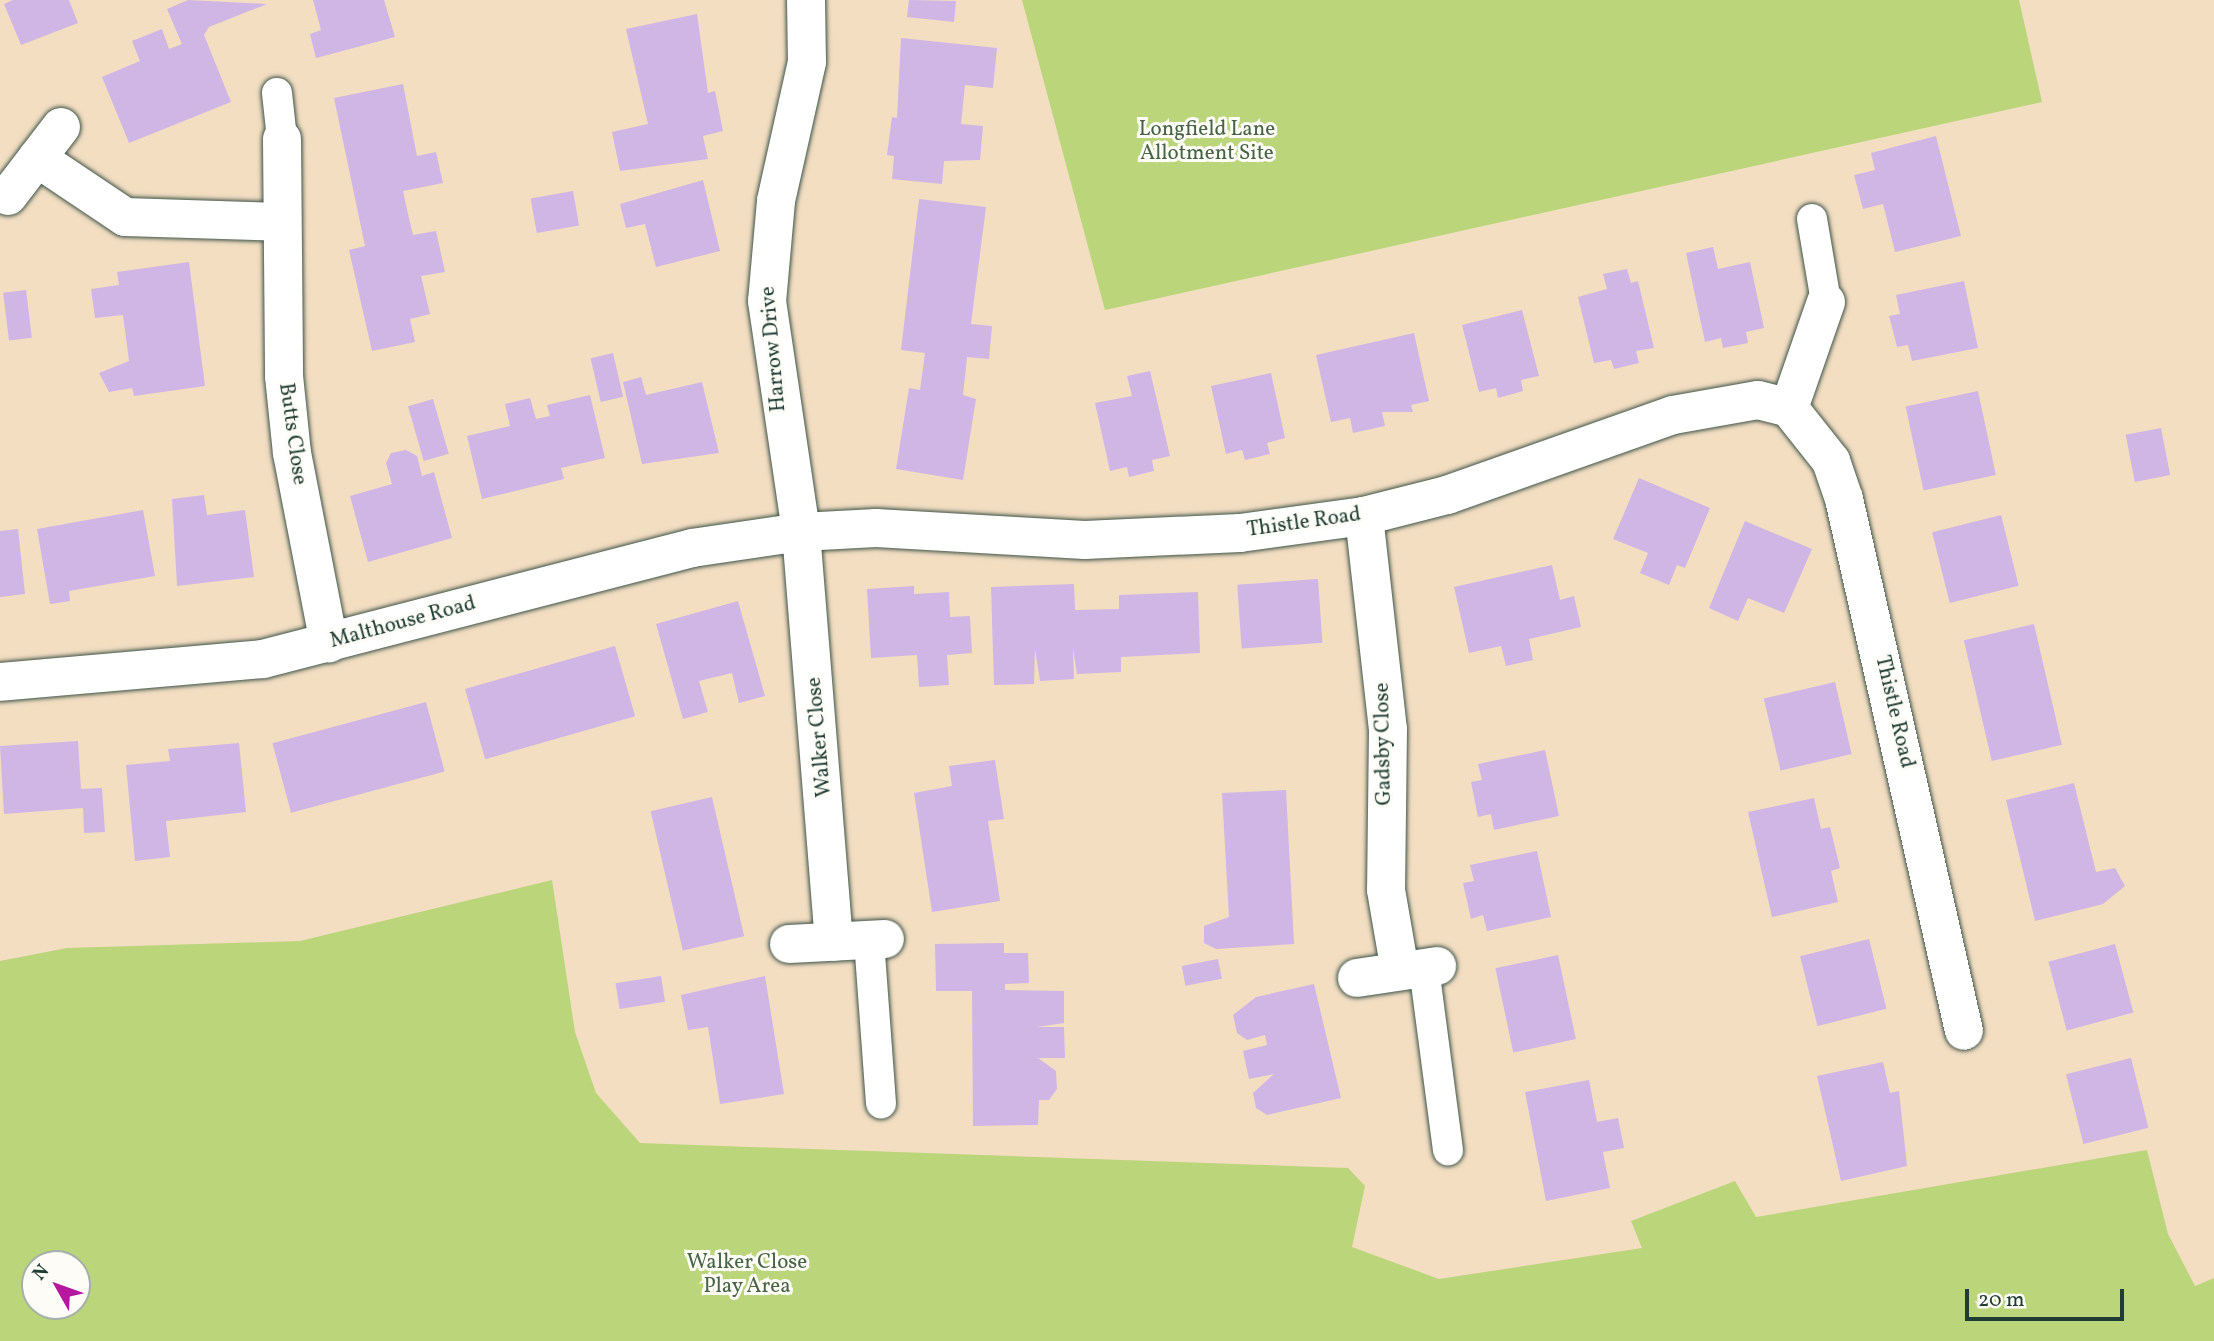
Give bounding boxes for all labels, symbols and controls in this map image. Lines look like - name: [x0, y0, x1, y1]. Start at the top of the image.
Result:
- park label: Longfield Lane Allotment Site: [1139, 117, 1275, 167]
- street label: Harrow Drive: [756, 285, 792, 413]
- street label: Butts Close: [272, 381, 312, 487]
- street label: Thistle Road: [1245, 503, 1363, 543]
- street label: Malthouse Road: [327, 591, 479, 655]
- street label: Thistle Road: [1869, 653, 1919, 771]
- street label: Walker Close: [802, 676, 838, 798]
- street label: Gadsby Close: [1370, 682, 1398, 806]
- north arrow: [21, 1250, 91, 1320]
- park label: Walker Close Play Area: [687, 1250, 807, 1300]
- text: N: [27, 1259, 56, 1286]
- scale bar: [1969, 1274, 2128, 1318]
- text: 20 m: [1978, 1286, 2024, 1315]

